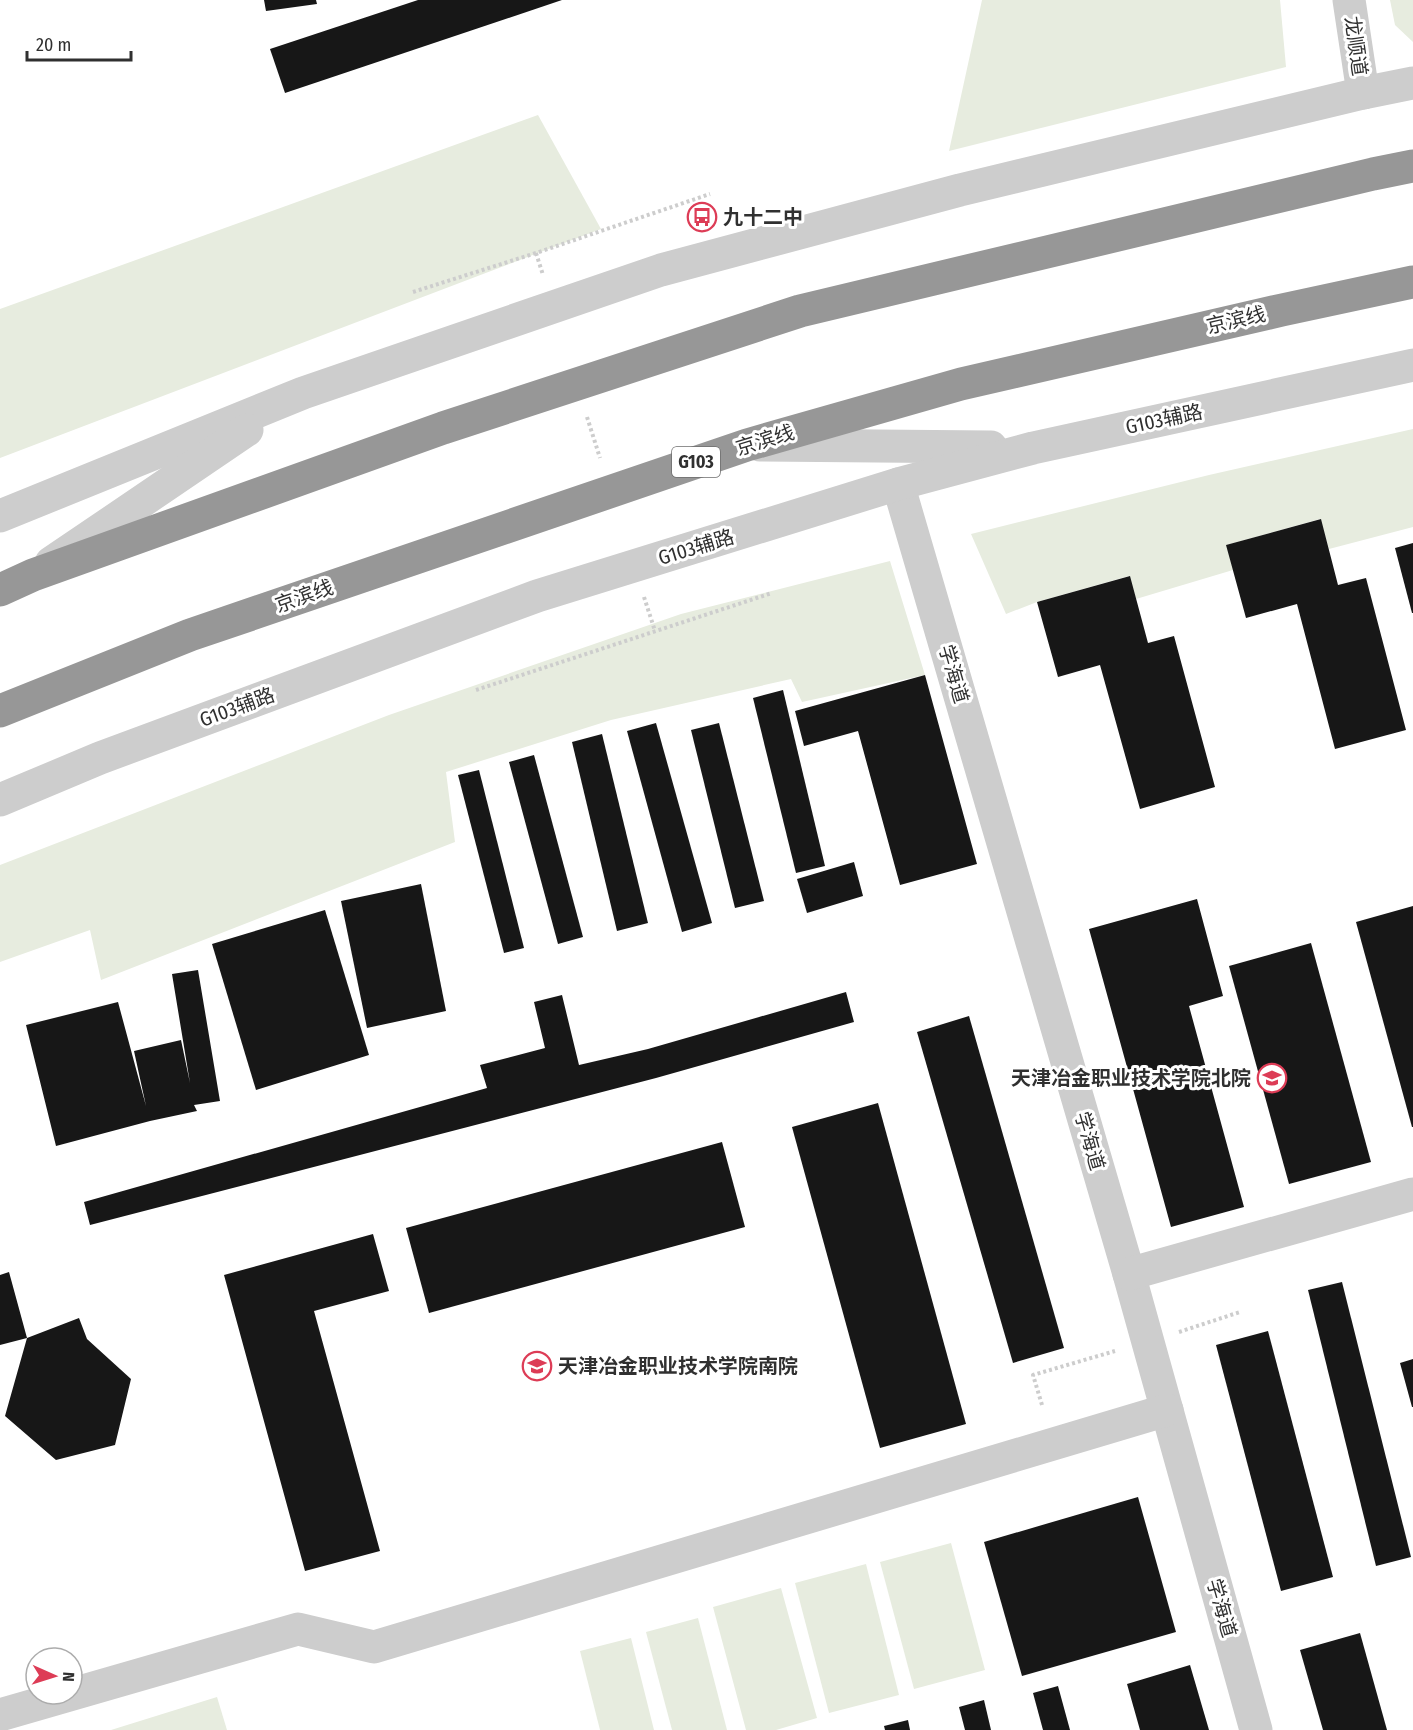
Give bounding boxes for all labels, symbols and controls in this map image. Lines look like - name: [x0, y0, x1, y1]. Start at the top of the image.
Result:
- street label: 龙顺道: [1340, 15, 1372, 77]
- scale bar: [27, 24, 130, 62]
- text: 20 m: [36, 34, 71, 56]
- bus stop icon: 九十二中: [686, 201, 718, 233]
- place label: 九十二中: [723, 205, 803, 229]
- street label: 京滨线: [1204, 302, 1268, 338]
- street label: G103辅路: [1123, 399, 1205, 439]
- street label: 京滨线: [733, 420, 797, 460]
- road number: G103: [672, 447, 720, 477]
- street label: G103辅路: [655, 524, 737, 570]
- street label: 京滨线: [272, 575, 336, 617]
- street label: 学海道: [934, 642, 974, 706]
- street label: G103辅路: [196, 682, 278, 732]
- school or university icon: 天津冶金职业技术学院北院: [1256, 1062, 1288, 1094]
- place label: 天津冶金职业技术学院北院: [1011, 1066, 1251, 1090]
- street label: 学海道: [1070, 1109, 1110, 1173]
- school or university icon: 天津冶金职业技术学院南院: [521, 1350, 553, 1382]
- place label: 天津冶金职业技术学院南院: [558, 1354, 798, 1378]
- street label: 学海道: [1202, 1576, 1242, 1640]
- north arrow: [24, 1646, 84, 1706]
- text: N: [59, 1671, 78, 1682]

